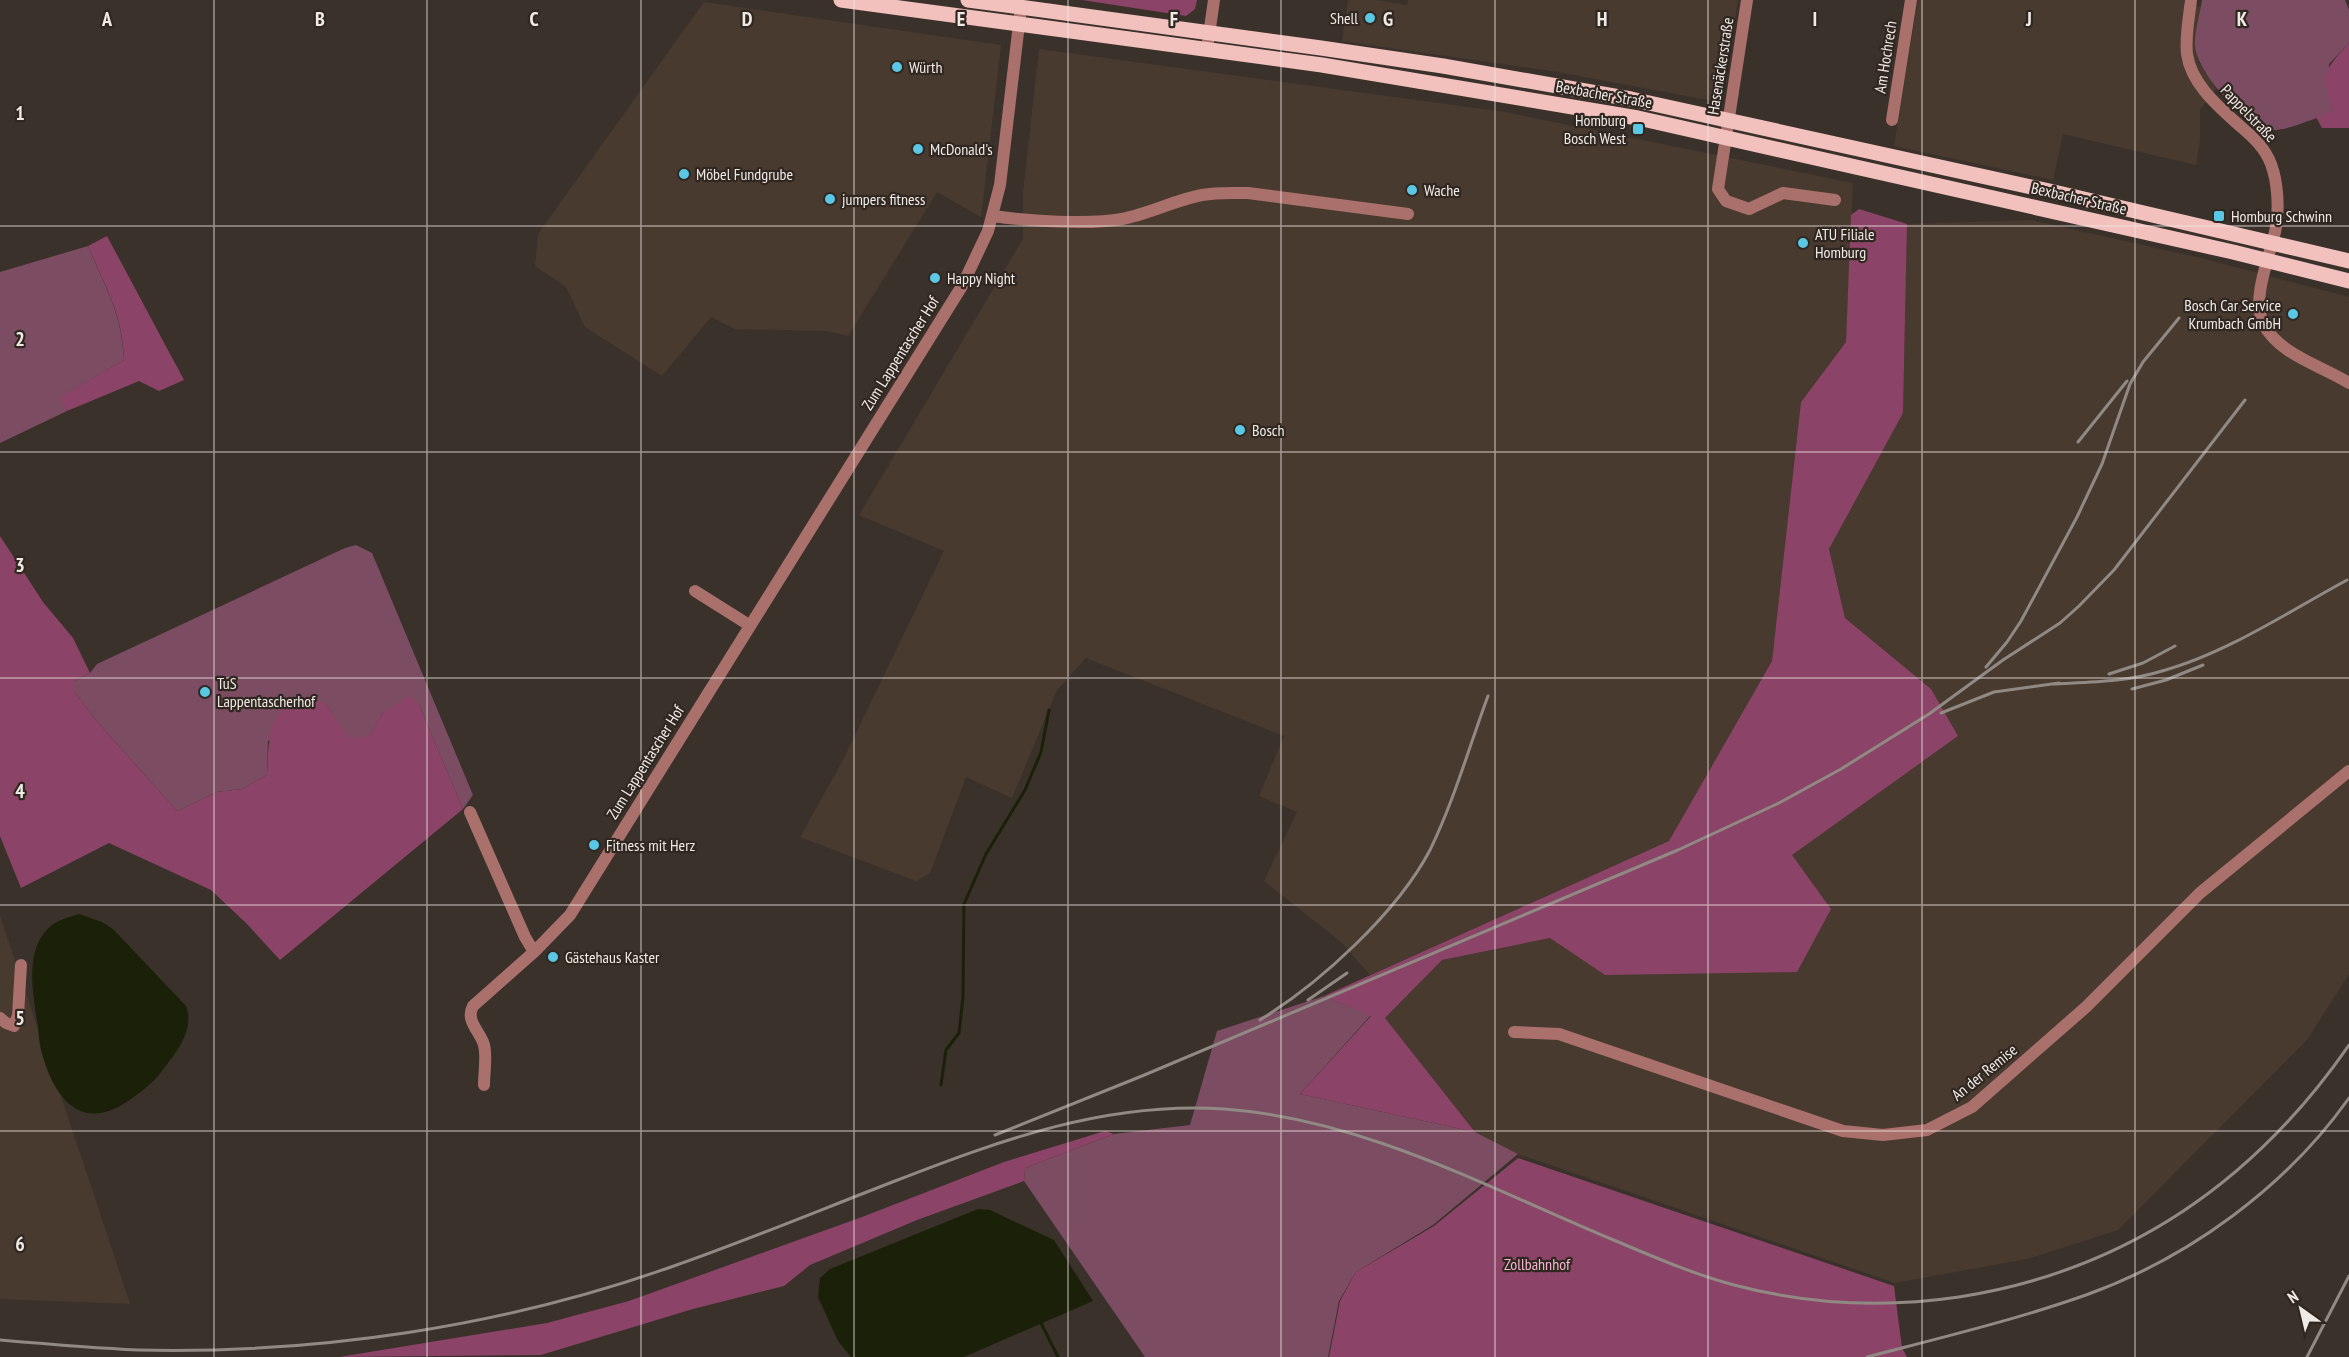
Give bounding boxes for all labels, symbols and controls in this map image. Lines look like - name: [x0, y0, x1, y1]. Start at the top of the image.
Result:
- text: A: [101, 6, 113, 32]
- text: B: [315, 6, 325, 32]
- text: C: [529, 6, 539, 32]
- text: D: [742, 6, 753, 32]
- text: E: [957, 6, 965, 32]
- text: F: [1170, 6, 1178, 32]
- text: G: [1383, 6, 1393, 32]
- text: H: [1597, 6, 1607, 32]
- text: I: [1813, 6, 1817, 32]
- text: J: [2025, 6, 2032, 32]
- text: K: [2237, 6, 2248, 32]
- place label: Shell: [1330, 8, 1358, 28]
- marker: Shell: [1363, 11, 1377, 25]
- street label: Hasenäckerstraße: [1702, 16, 1738, 116]
- street label: Am Hochrech: [1869, 19, 1901, 95]
- place label: Würth: [909, 57, 943, 77]
- marker: Würth: [890, 60, 904, 74]
- street label: Bexbacher Straße: [1554, 76, 1654, 112]
- street label: Pappelstraße: [2217, 80, 2281, 146]
- text: 1: [15, 100, 25, 126]
- place label: Homburg Bosch West: [1564, 110, 1627, 148]
- marker: Homburg Bosch West: [1631, 122, 1645, 136]
- place label: McDonald's: [930, 139, 993, 159]
- marker: McDonald's: [911, 142, 925, 156]
- place label: Möbel Fundgrube: [696, 164, 793, 184]
- marker: Möbel Fundgrube: [677, 167, 691, 181]
- street label: Bexbacher Straße: [2029, 177, 2129, 219]
- place label: Wache: [1424, 180, 1460, 200]
- marker: Wache: [1405, 183, 1419, 197]
- place label: jumpers fitness: [842, 189, 925, 209]
- marker: jumpers fitness: [823, 192, 837, 206]
- place label: Homburg Schwinn: [2231, 206, 2332, 226]
- marker: Homburg Schwinn: [2212, 209, 2226, 223]
- place label: ATU Filiale Homburg: [1815, 224, 1875, 262]
- marker: ATU Filiale Homburg: [1796, 236, 1810, 250]
- place label: Happy Night: [947, 268, 1016, 288]
- marker: Happy Night: [928, 271, 942, 285]
- street label: Zum Lappentascher Hof: [857, 292, 944, 414]
- place label: Bosch Car Service Krumbach GmbH: [2184, 295, 2281, 333]
- marker: Bosch Car Service Krumbach GmbH: [2286, 307, 2300, 321]
- text: 2: [15, 326, 25, 352]
- place label: Bosch: [1252, 420, 1285, 440]
- marker: Bosch: [1233, 423, 1247, 437]
- text: 3: [15, 552, 25, 578]
- place label: TuS Lappentascherhof: [217, 673, 316, 711]
- marker: TuS Lappentascherhof: [198, 685, 212, 699]
- street label: Zum Lappentascher Hof: [602, 701, 689, 823]
- text: 4: [15, 778, 25, 804]
- place label: Fitness mit Herz: [606, 835, 696, 855]
- marker: Fitness mit Herz: [587, 838, 601, 852]
- place label: Gästehaus Kaster: [565, 947, 660, 967]
- marker: Gästehaus Kaster: [546, 950, 560, 964]
- text: 5: [15, 1005, 25, 1031]
- street label: An der Remise: [1947, 1039, 2021, 1105]
- text: 6: [15, 1231, 25, 1257]
- park label: Zollbahnhof: [1504, 1254, 1571, 1274]
- north arrow: [2271, 1279, 2331, 1339]
- text: N: [2283, 1286, 2302, 1307]

